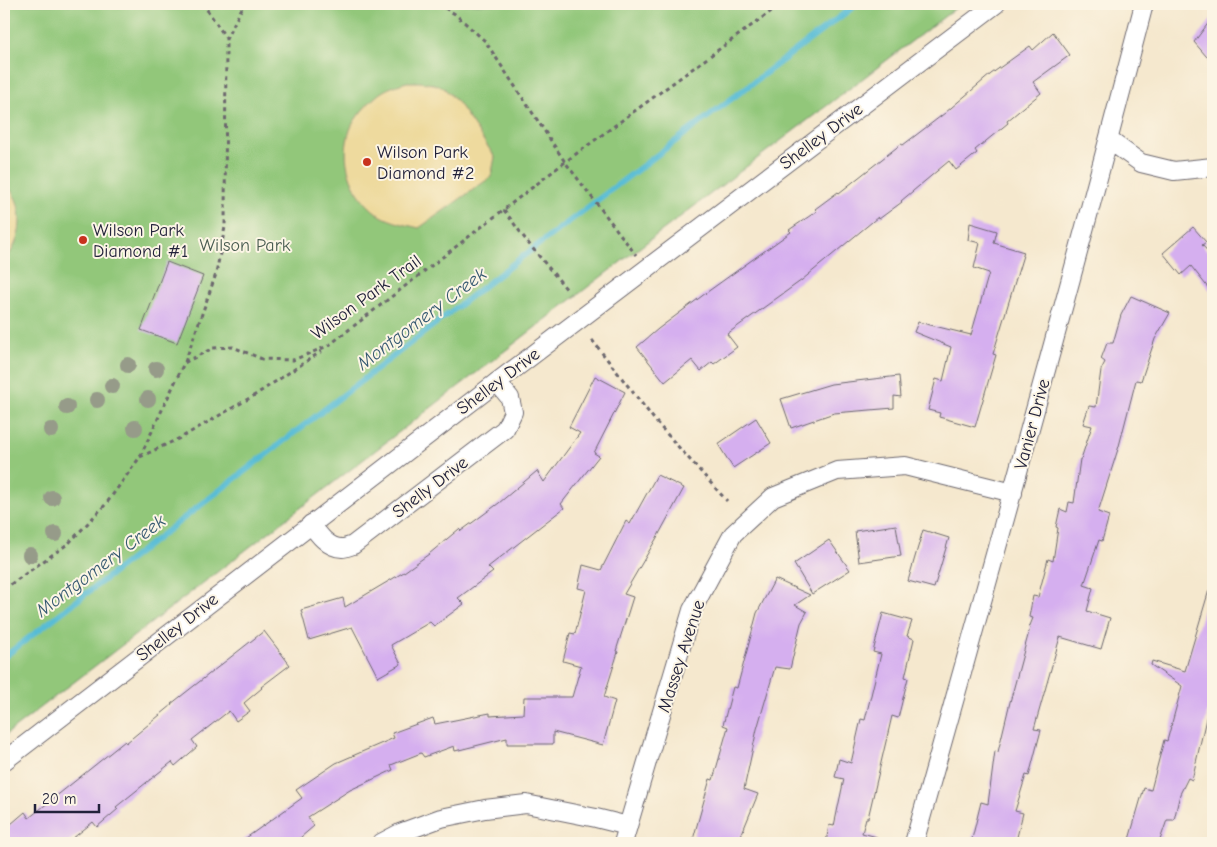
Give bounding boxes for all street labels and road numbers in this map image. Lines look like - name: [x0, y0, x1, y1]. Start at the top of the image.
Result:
- street label: Shelley Drive: [776, 98, 867, 174]
- street label: Wilson Park Trail: [307, 251, 425, 344]
- street label: Shelley Drive: [453, 343, 544, 419]
- street label: Vanier Drive: [1010, 377, 1055, 472]
- street label: Shelly Drive: [388, 452, 472, 523]
- street label: Shelley Drive: [132, 589, 223, 666]
- street label: Massey Avenue: [653, 597, 710, 715]

